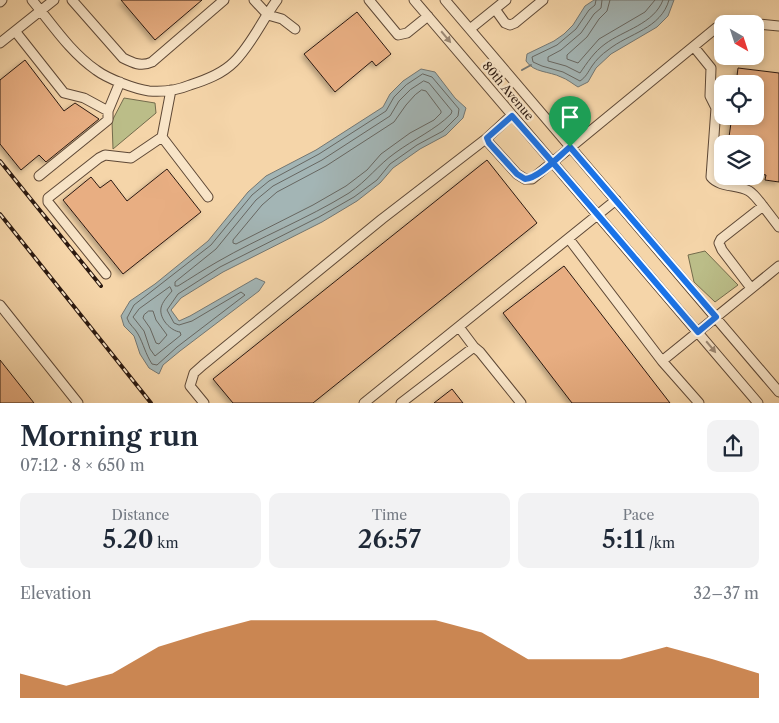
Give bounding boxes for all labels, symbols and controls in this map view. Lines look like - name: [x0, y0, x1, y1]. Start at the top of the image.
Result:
- north arrow: [714, 15, 764, 65]
- map controls: [714, 15, 764, 185]
- one-way arrow: [440, 31, 451, 43]
- street label: 80th Avenue: [480, 58, 537, 123]
- button: locate: [714, 75, 764, 125]
- pin: [549, 96, 591, 147]
- icon: arrive: [556, 103, 584, 131]
- button: layers: [714, 135, 764, 185]
- one-way arrow: [705, 340, 716, 353]
- text: Morning run: [20, 419, 199, 453]
- button: share: [707, 420, 759, 472]
- text: 07:12 · 8 × 650 m: [20, 455, 145, 475]
- text: Distance: [112, 506, 169, 524]
- text: Time: [372, 506, 407, 524]
- text: Pace: [623, 506, 654, 524]
- text: 5.20: [103, 524, 154, 555]
- text: 26:57: [358, 524, 421, 555]
- text: 5:11: [602, 524, 645, 555]
- text: km: [154, 534, 178, 552]
- text: /km: [645, 534, 675, 552]
- text: Elevation: [20, 583, 91, 603]
- text: 32–37 m: [693, 583, 759, 603]

